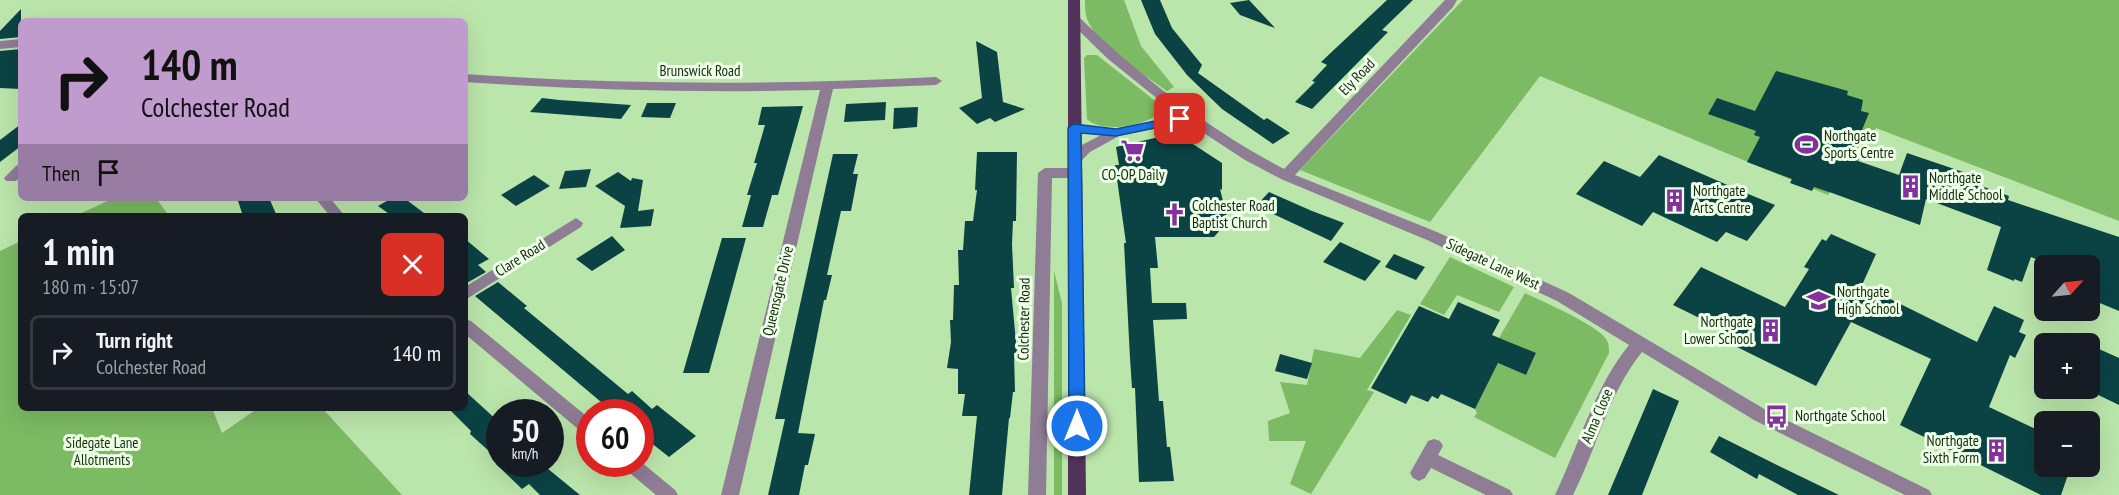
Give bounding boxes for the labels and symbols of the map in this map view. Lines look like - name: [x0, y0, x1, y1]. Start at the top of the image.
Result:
- street label: Ely Road: [1335, 54, 1379, 99]
- street label: Brunswick Road: [659, 61, 741, 80]
- pin: [1154, 93, 1205, 144]
- place label: Northgate Sports Centre: [1824, 126, 1894, 162]
- sports icon: Northgate Sports Centre: [1793, 132, 1819, 158]
- supermarket icon: CO-OP Daily: [1120, 138, 1146, 164]
- place label: CO-OP Daily: [1101, 165, 1165, 184]
- place label: Northgate Middle School: [1929, 168, 2003, 204]
- building icon: Northgate Middle School: [1898, 174, 1924, 200]
- place label: Northgate Arts Centre: [1693, 181, 1751, 217]
- building icon: Northgate Arts Centre: [1662, 187, 1688, 213]
- place label: Colchester Road Baptist Church: [1192, 196, 1275, 232]
- church icon: Colchester Road Baptist Church: [1161, 202, 1187, 228]
- street label: Sidegate Lane West: [1444, 234, 1543, 293]
- street label: Clare Road: [491, 235, 548, 280]
- street label: Queensgate Drive: [758, 244, 797, 338]
- north arrow: [2034, 255, 2100, 321]
- street label: Colchester Road: [1013, 277, 1034, 361]
- place label: Northgate High School: [1837, 282, 1900, 318]
- school or university icon: Northgate High School: [1806, 288, 1832, 314]
- place label: Northgate Lower School: [1684, 312, 1753, 348]
- building icon: Northgate Lower School: [1758, 318, 1784, 344]
- street label: Alma Close: [1577, 386, 1617, 446]
- position arrow: [1045, 394, 1109, 458]
- speed limit sign: 60: [576, 399, 654, 477]
- bus stop icon: Northgate School: [1764, 403, 1790, 429]
- place label: Northgate School: [1795, 406, 1886, 425]
- place label: Northgate Sixth Form: [1923, 431, 1979, 467]
- park label: Sidegate Lane Allotments: [66, 433, 138, 469]
- building icon: Northgate Sixth Form: [1984, 437, 2010, 463]

